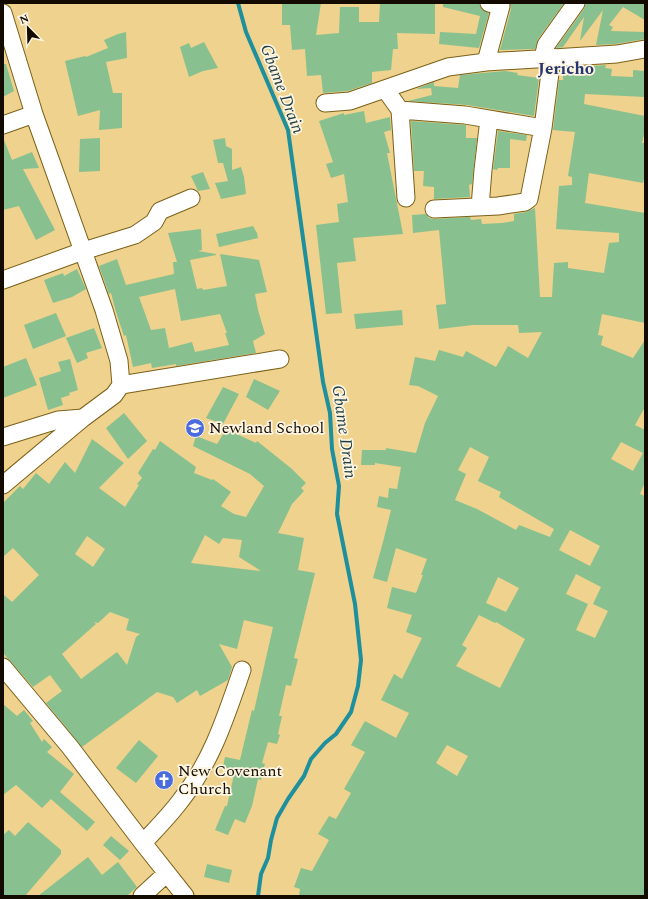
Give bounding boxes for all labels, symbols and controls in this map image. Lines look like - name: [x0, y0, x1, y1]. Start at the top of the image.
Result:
- north arrow: [8, 8, 48, 48]
- text: N: [17, 10, 32, 29]
- water label: Gbame Drain: [253, 40, 311, 138]
- district label: Jericho: [538, 56, 594, 82]
- water label: Gbame Drain: [325, 384, 363, 480]
- place label: Newland School: [209, 416, 324, 440]
- school or university icon: Newland School: [184, 417, 206, 439]
- place label: New Covenant Church: [178, 759, 283, 801]
- church icon: New Covenant Church: [153, 769, 175, 791]

